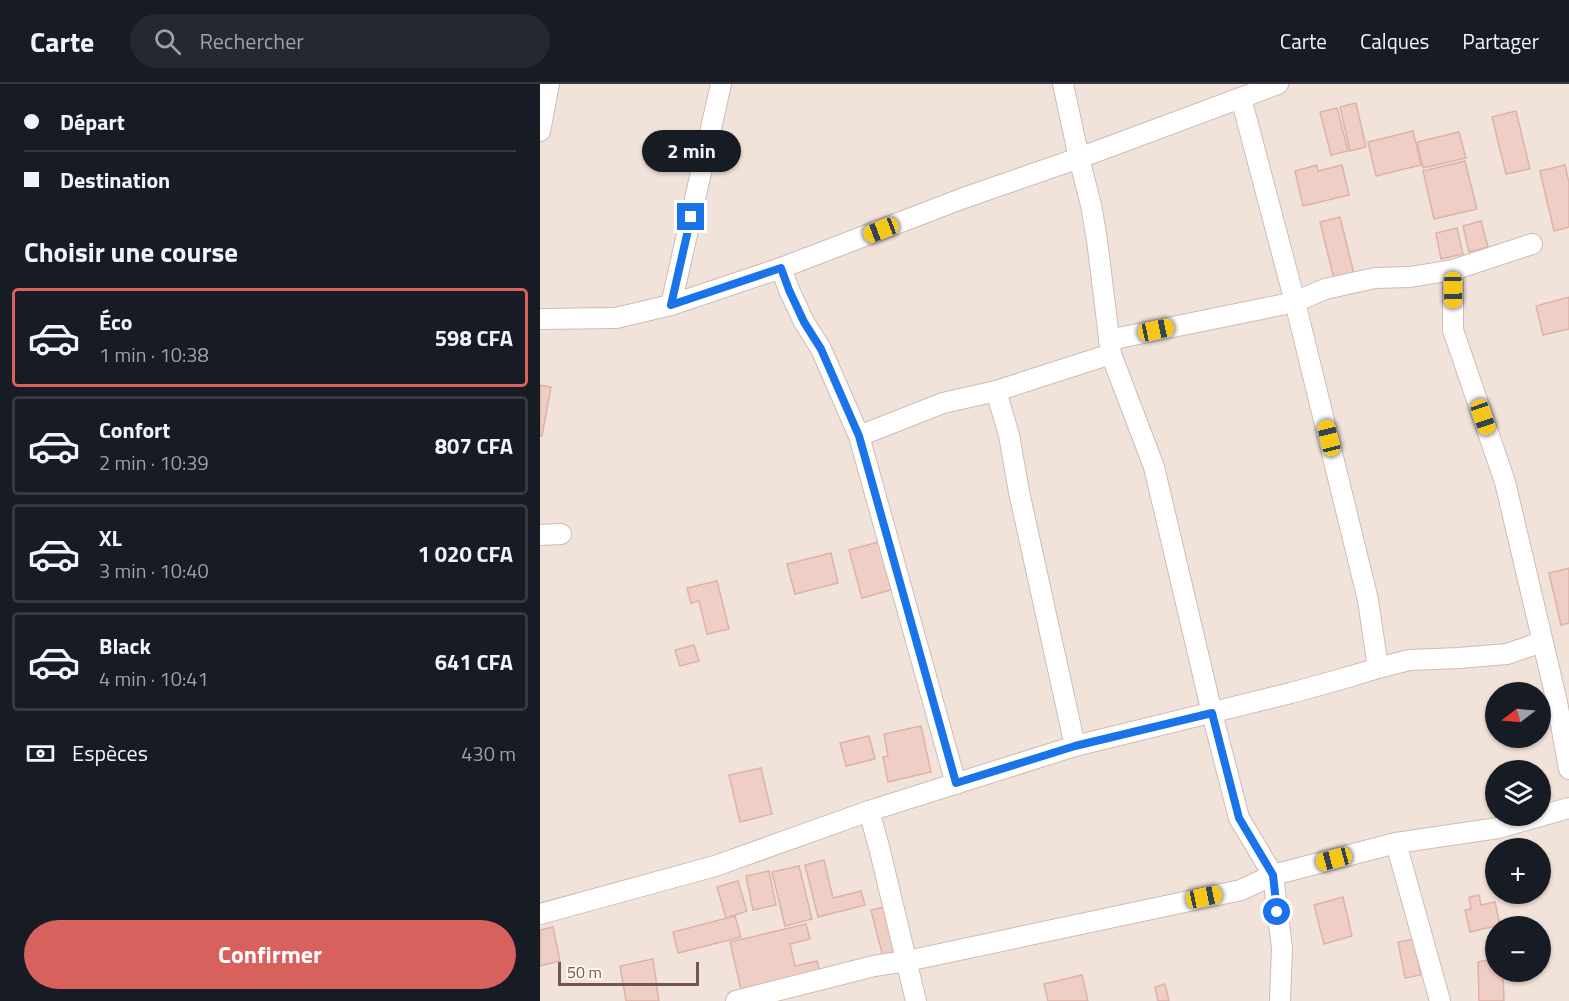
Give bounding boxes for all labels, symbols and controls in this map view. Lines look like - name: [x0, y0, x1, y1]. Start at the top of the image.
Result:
- search box: [130, 14, 550, 68]
- text: Carte: [30, 20, 94, 63]
- text: Rechercher: [199, 24, 304, 58]
- icon: search: [151, 25, 184, 58]
- text: Carte: [1280, 25, 1327, 57]
- text: Calques: [1360, 25, 1429, 57]
- text: Partager: [1462, 25, 1539, 57]
- text: Départ: [60, 105, 125, 139]
- callout: 2 min: [642, 130, 741, 172]
- text: 2 min: [667, 135, 716, 166]
- text: Destination: [60, 163, 170, 197]
- route end: [677, 203, 704, 230]
- car: [861, 215, 901, 245]
- text: Choisir une course: [24, 231, 238, 272]
- car: [1444, 272, 1462, 308]
- text: Éco: [99, 305, 132, 339]
- icon: car: [27, 311, 81, 365]
- car: [1137, 317, 1175, 343]
- text: 598 CFA: [435, 321, 513, 355]
- text: 1 min · 10:38: [99, 339, 209, 370]
- car: [1469, 397, 1497, 437]
- text: Confort: [99, 413, 170, 447]
- car: [1316, 418, 1342, 458]
- icon: car: [27, 419, 81, 473]
- text: 807 CFA: [435, 429, 513, 463]
- text: 2 min · 10:39: [99, 447, 209, 478]
- text: XL: [99, 521, 122, 555]
- icon: car: [27, 527, 81, 581]
- text: 1 020 CFA: [418, 537, 513, 571]
- text: 3 min · 10:40: [99, 555, 209, 586]
- text: Black: [99, 629, 151, 663]
- icon: car: [27, 635, 81, 689]
- text: 641 CFA: [435, 645, 513, 679]
- text: 4 min · 10:41: [99, 663, 209, 694]
- north arrow: [1485, 682, 1551, 748]
- map controls: [1485, 682, 1551, 982]
- text: Espèces: [72, 736, 148, 770]
- icon: cash: [24, 737, 57, 770]
- text: 430 m: [461, 738, 516, 769]
- button: layers: [1485, 760, 1551, 826]
- button: +: [1485, 838, 1551, 904]
- car: [1314, 846, 1354, 872]
- car: [1185, 884, 1223, 910]
- route start: [1263, 898, 1290, 925]
- button: −: [1485, 916, 1551, 982]
- button: Confirmer: [24, 920, 516, 989]
- scale bar: [558, 959, 699, 986]
- text: 50 m: [567, 960, 602, 984]

